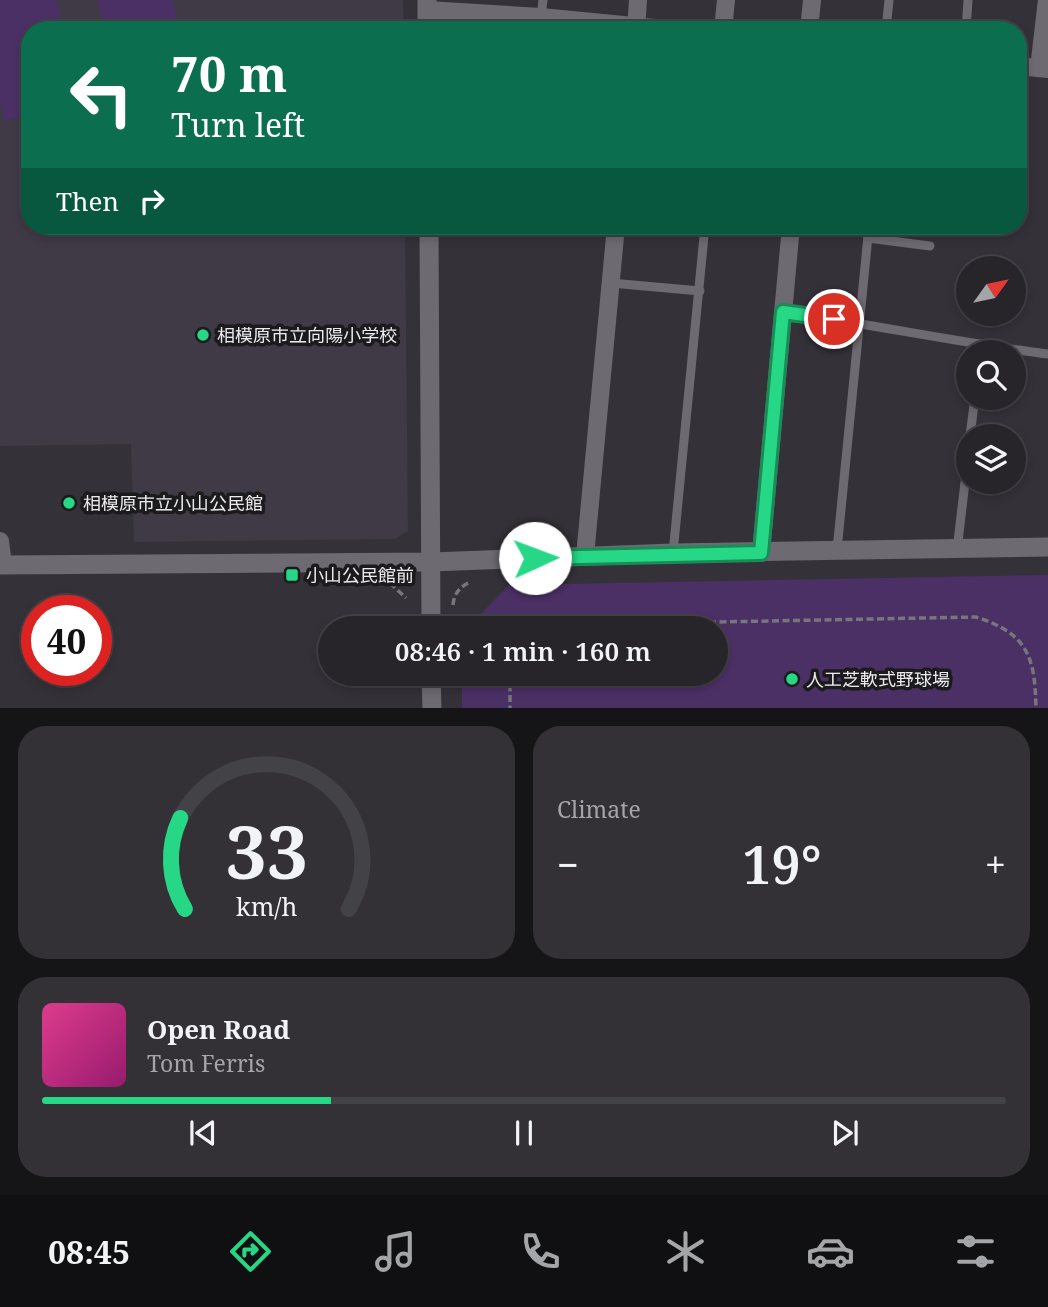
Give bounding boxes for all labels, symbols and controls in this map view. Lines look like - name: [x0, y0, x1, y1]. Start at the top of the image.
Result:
- text: 70 m: [171, 40, 287, 106]
- icon: left: [56, 49, 147, 140]
- text: Turn left: [171, 103, 305, 146]
- icon: right: [133, 182, 171, 220]
- text: Then: [56, 183, 119, 219]
- north arrow: [956, 256, 1026, 326]
- map controls: [956, 256, 1026, 494]
- pin: [804, 289, 864, 349]
- icon: arrive: [815, 300, 853, 338]
- place label: 相模原市立向陽小学校: [217, 323, 397, 347]
- marker: 相模原市立向陽小学校: [195, 327, 211, 343]
- button: search: [956, 340, 1026, 410]
- button: layers: [956, 424, 1026, 494]
- place label: 相模原市立小山公民館: [83, 491, 263, 515]
- marker: 相模原市立小山公民館: [61, 495, 77, 511]
- position arrow: [498, 521, 572, 595]
- place label: 小山公民館前: [306, 563, 414, 587]
- marker: 小山公民館前: [284, 567, 300, 583]
- speed limit sign: 40: [21, 595, 112, 686]
- text: 08:46 · 1 min · 160 m: [395, 633, 651, 669]
- place label: 人工芝軟式野球場: [806, 667, 950, 691]
- marker: 人工芝軟式野球場: [784, 671, 800, 687]
- text: Climate: [557, 793, 641, 825]
- text: 33: [225, 801, 308, 900]
- text: 19°: [742, 828, 822, 899]
- text: −: [557, 838, 579, 890]
- text: +: [985, 838, 1006, 890]
- text: km/h: [236, 888, 297, 922]
- text: Open Road: [147, 1011, 290, 1047]
- text: Tom Ferris: [147, 1047, 265, 1079]
- icon: previous: [184, 1114, 222, 1152]
- icon: pause: [505, 1114, 543, 1152]
- icon: next: [826, 1114, 864, 1152]
- icon: directions: [226, 1227, 275, 1276]
- icon: music: [371, 1227, 420, 1276]
- icon: phone: [516, 1227, 565, 1276]
- icon: climate: [661, 1227, 710, 1276]
- icon: car: [806, 1227, 855, 1276]
- icon: filters: [951, 1227, 1000, 1276]
- text: 08:45: [48, 1230, 130, 1273]

